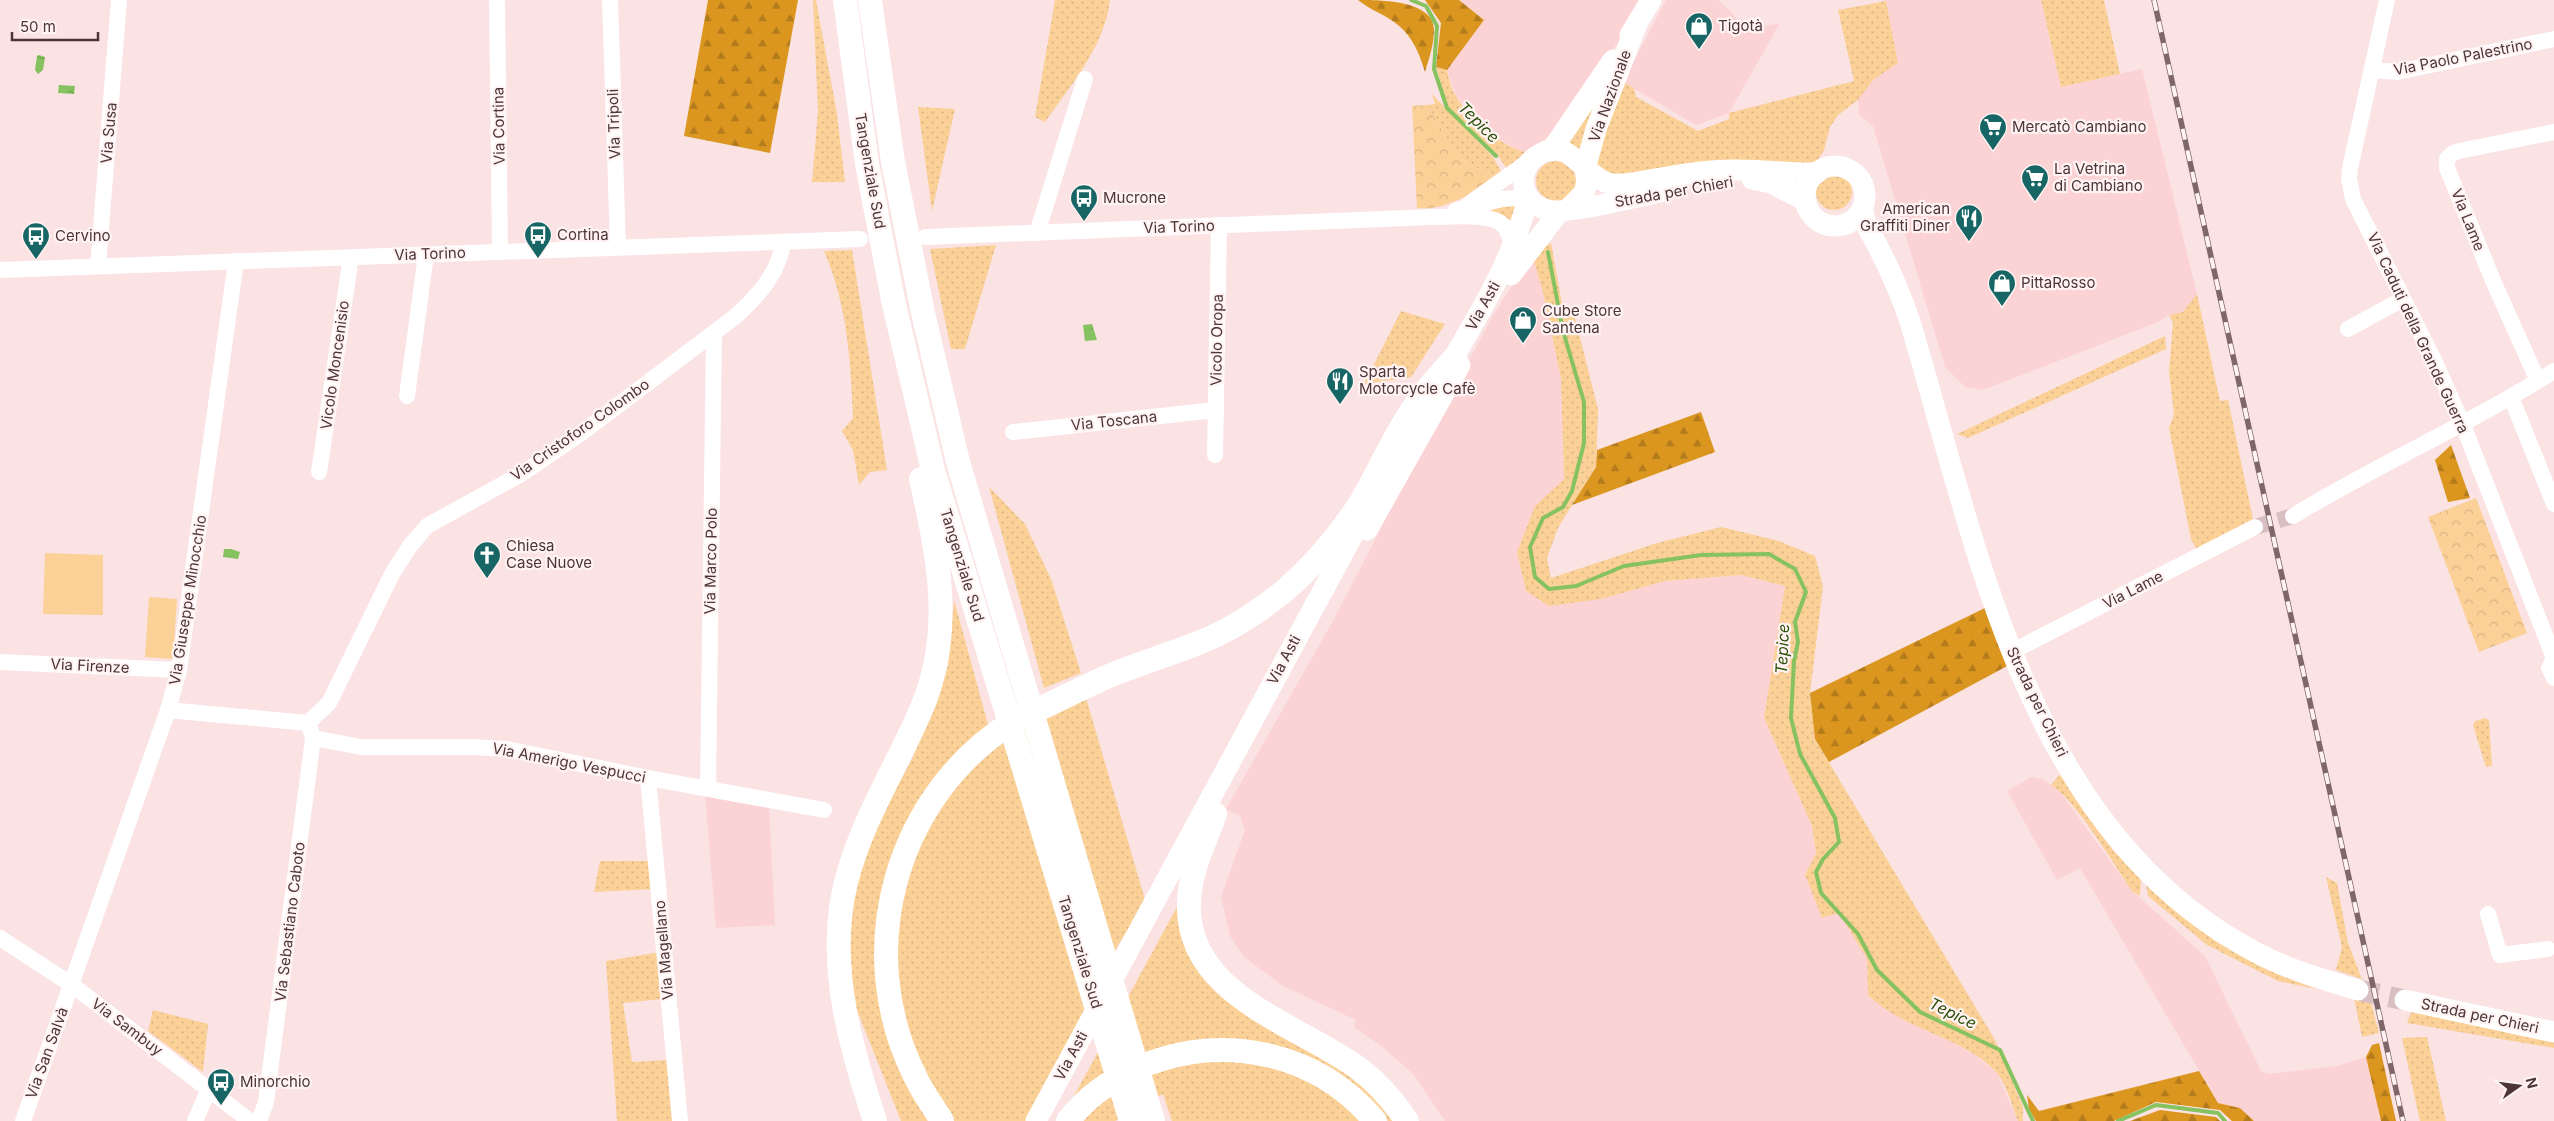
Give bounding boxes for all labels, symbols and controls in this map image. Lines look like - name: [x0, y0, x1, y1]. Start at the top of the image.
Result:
- scale bar: [12, 10, 99, 42]
- shop icon: Tigotà: [1684, 11, 1714, 50]
- place label: Tigotà: [1718, 16, 1763, 35]
- text: 50 m: [20, 17, 56, 36]
- street label: Via Paolo Palestrino: [2392, 34, 2534, 79]
- street label: Via Nazionale: [1584, 47, 1635, 145]
- street label: Via Cortina: [488, 87, 509, 165]
- street label: Via Tripoli: [603, 88, 624, 160]
- water label: Tepice: [1454, 97, 1504, 147]
- street label: Via Susa: [96, 102, 121, 164]
- street label: Tangenziale Sud: [851, 112, 890, 230]
- supermarket icon: Mercatò Cambiano: [1978, 112, 2008, 151]
- place label: Mercatò Cambiano: [2012, 117, 2146, 136]
- place label: La Vetrina di Cambiano: [2054, 159, 2143, 195]
- supermarket icon: La Vetrina di Cambiano: [2020, 163, 2050, 202]
- street label: Strada per Chieri: [1613, 172, 1735, 211]
- bus stop icon: Mucrone: [1069, 183, 1099, 222]
- street label: Via Lame: [2447, 186, 2490, 254]
- place label: Mucrone: [1103, 188, 1166, 207]
- place label: American Graffiti Diner: [1860, 199, 1950, 235]
- restaurant icon: American Graffiti Diner: [1954, 203, 1984, 242]
- street label: Via Torino: [1143, 216, 1215, 237]
- bus stop icon: Cortina: [523, 220, 553, 259]
- bus stop icon: Cervino: [21, 221, 51, 260]
- place label: Cortina: [557, 225, 609, 244]
- place label: Cervino: [55, 226, 111, 245]
- street label: Via Caduti della Grande Guerra: [2363, 229, 2473, 436]
- street label: Via Torino: [394, 243, 466, 264]
- shop icon: PittaRosso: [1987, 268, 2017, 307]
- place label: PittaRosso: [2021, 273, 2095, 292]
- street label: Via Asti: [1461, 278, 1504, 334]
- street label: Vicolo Oropa: [1206, 294, 1227, 386]
- street label: Vicolo Moncenisio: [316, 299, 353, 431]
- place label: Cube Store Santena: [1542, 301, 1622, 337]
- shop icon: Cube Store Santena: [1508, 305, 1538, 344]
- place label: Sparta Motorcycle Cafè: [1359, 362, 1476, 398]
- restaurant icon: Sparta Motorcycle Cafè: [1325, 366, 1355, 405]
- street label: Via Cristoforo Colombo: [507, 374, 653, 485]
- street label: Via Toscana: [1070, 407, 1158, 434]
- street label: Tangenziale Sud: [936, 506, 989, 624]
- street label: Via Marco Polo: [700, 507, 721, 615]
- street label: Via Giuseppe Minocchio: [165, 513, 210, 686]
- place label: Chiesa Case Nuove: [506, 536, 592, 572]
- church icon: Chiesa Case Nuove: [472, 540, 502, 579]
- street label: Via Lame: [2099, 566, 2166, 613]
- water label: Tepice: [1771, 623, 1793, 675]
- street label: Via Asti: [1263, 632, 1304, 688]
- street label: Strada per Chieri: [2003, 644, 2072, 760]
- street label: Via Firenze: [50, 654, 130, 677]
- street label: Via Amerigo Vespucci: [491, 738, 647, 787]
- street label: Via Sebastiano Caboto: [270, 841, 309, 1003]
- street label: Tangenziale Sud: [1054, 893, 1107, 1011]
- street label: Via Magellano: [650, 899, 677, 1001]
- water label: Tepice: [1926, 993, 1980, 1033]
- street label: Via Sambuy: [88, 994, 167, 1060]
- street label: Strada per Chieri: [2419, 994, 2541, 1037]
- street label: Via San Salvà: [21, 1004, 72, 1101]
- street label: Via Asti: [1050, 1028, 1091, 1084]
- north arrow: [2494, 1061, 2544, 1111]
- bus stop icon: Minorchio: [206, 1067, 236, 1106]
- place label: Minorchio: [240, 1072, 311, 1091]
- text: N: [2523, 1076, 2542, 1090]

